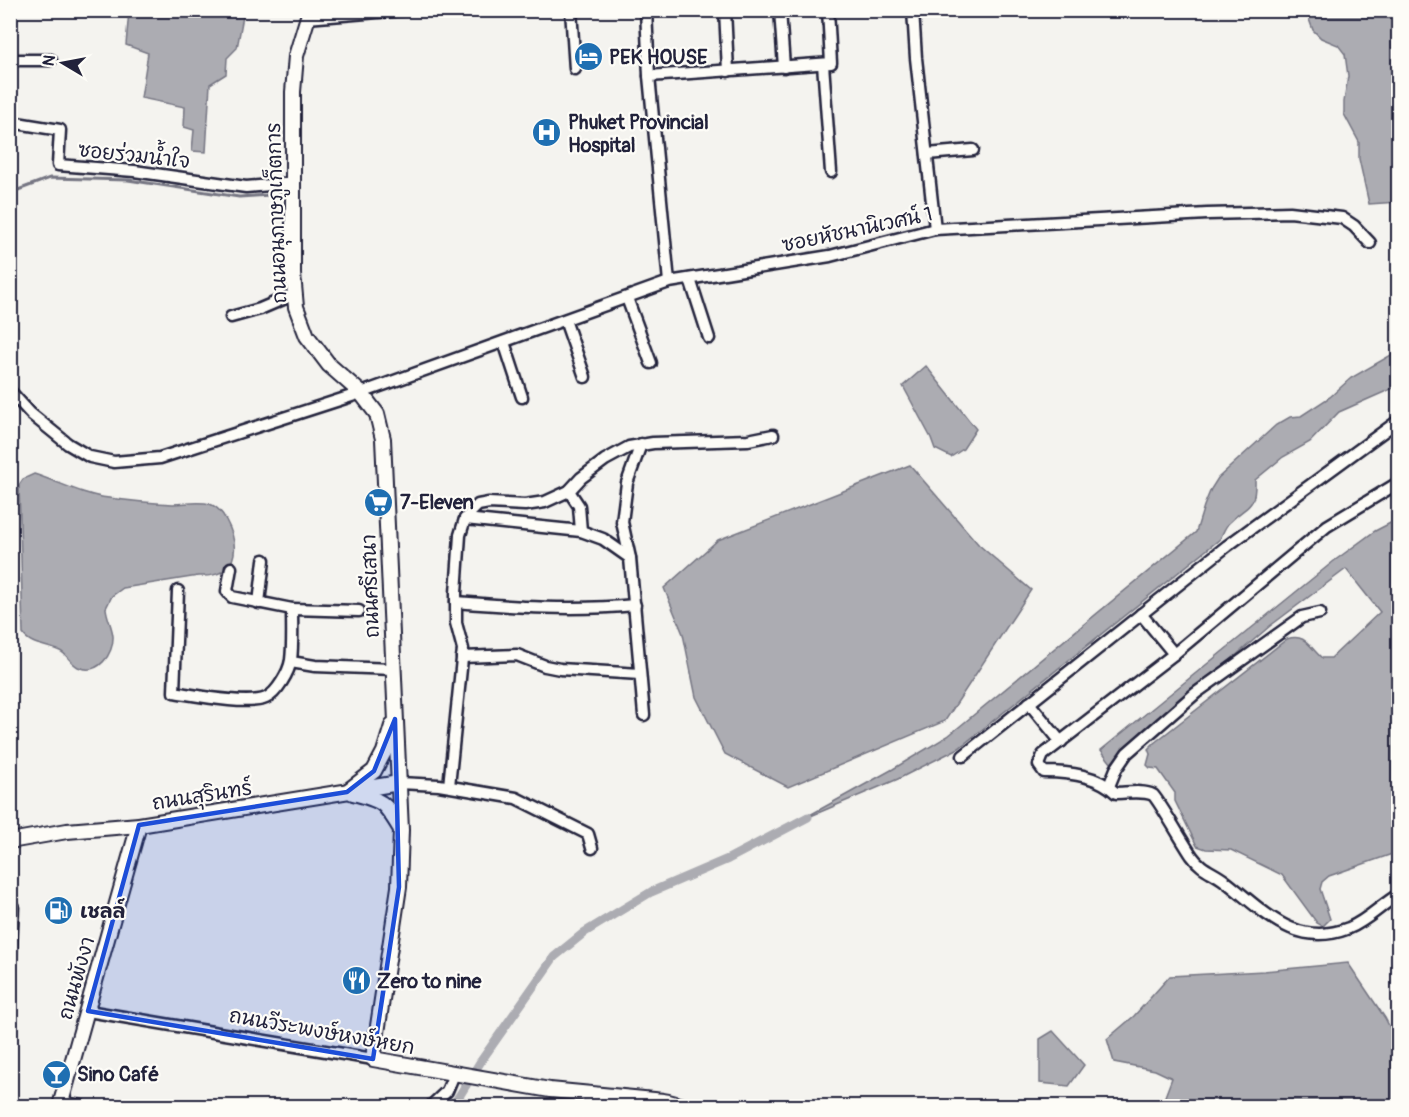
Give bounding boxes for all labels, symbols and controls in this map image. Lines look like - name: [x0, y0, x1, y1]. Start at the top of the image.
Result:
- north arrow: [33, 33, 93, 93]
- hotel icon: PEK HOUSE: [572, 41, 604, 73]
- place label: PEK HOUSE: [609, 45, 708, 70]
- text: N: [38, 53, 60, 68]
- place label: Phuket Provincial Hospital: [568, 110, 709, 158]
- hospital icon: Phuket Provincial Hospital: [531, 117, 563, 149]
- street label: ถนนอนุภาษภูเก็ตการ: [260, 122, 295, 304]
- street label: ซอยร่วมน้ำใจ: [77, 130, 192, 174]
- street label: ซอยหัชนานิเวศน์ 1: [779, 200, 935, 258]
- supermarket icon: 7-Eleven: [363, 486, 395, 518]
- place label: 7-Eleven: [400, 490, 474, 515]
- street label: ถนนศรีเสนา: [356, 534, 385, 638]
- street label: ถนนสุรินทร์: [150, 774, 255, 819]
- fuel station icon: เชลล์: [43, 895, 75, 927]
- place label: เชลล์: [80, 898, 126, 924]
- street label: ถนนพังงา: [53, 934, 100, 1023]
- restaurant icon: Zero to nine: [340, 965, 372, 997]
- place label: Zero to nine: [377, 969, 482, 994]
- street label: ถนนวีระพงษ์หงษ์หยก: [227, 1002, 417, 1060]
- bar icon: Sino Café: [40, 1058, 72, 1090]
- place label: Sino Café: [77, 1062, 160, 1087]

